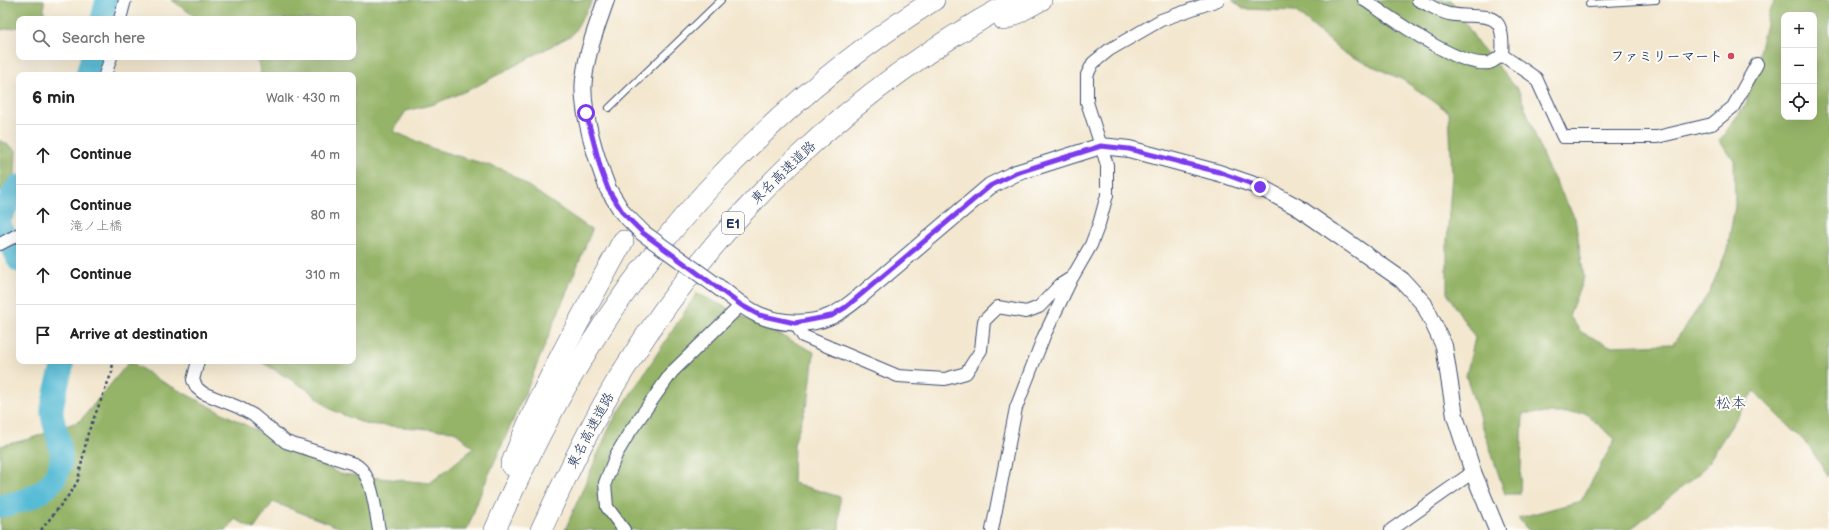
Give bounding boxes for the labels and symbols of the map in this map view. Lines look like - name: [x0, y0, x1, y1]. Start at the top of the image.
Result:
- place label: ファミリーマート: [1610, 48, 1723, 65]
- marker: ファミリーマート: [1726, 51, 1736, 61]
- route start: [577, 104, 595, 122]
- street label: 東名高速道路: [747, 137, 819, 208]
- route end: [1251, 178, 1269, 196]
- road number: E1: [722, 212, 744, 234]
- street label: 東名高速道路: [563, 389, 618, 471]
- district label: 松本: [1716, 394, 1746, 413]

